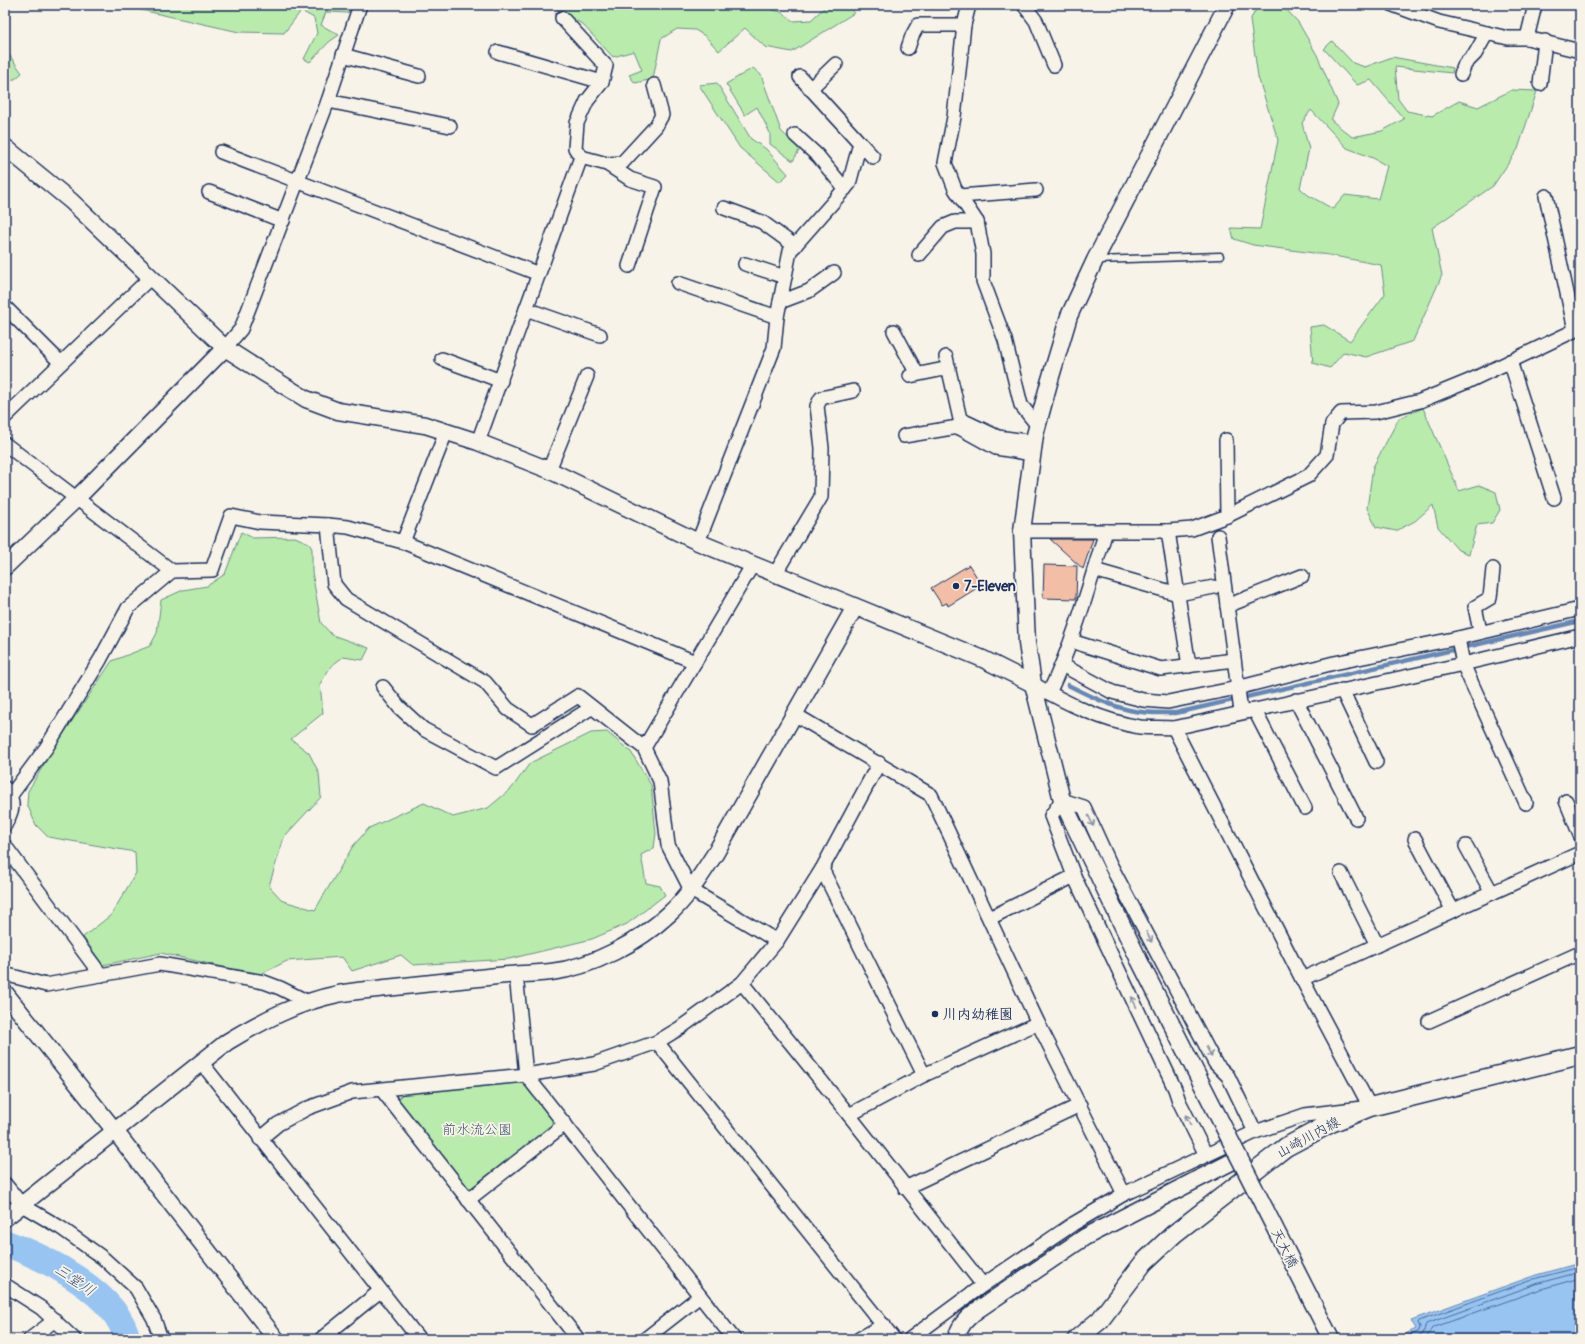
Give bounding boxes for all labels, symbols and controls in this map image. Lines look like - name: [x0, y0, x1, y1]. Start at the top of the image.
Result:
- place label: 7-Eleven: [964, 578, 1016, 595]
- marker: 7-Eleven: [951, 581, 961, 591]
- one-way arrow: [1087, 815, 1095, 827]
- one-way arrow: [1146, 931, 1153, 943]
- one-way arrow: [1130, 996, 1137, 1008]
- place label: 川内幼稚園: [943, 1006, 1013, 1023]
- marker: 川内幼稚園: [930, 1009, 940, 1019]
- one-way arrow: [1206, 1046, 1214, 1058]
- street label: 山崎川内線: [1274, 1113, 1343, 1162]
- one-way arrow: [1184, 1114, 1191, 1126]
- park label: 前水流公園: [442, 1121, 512, 1138]
- street label: 天大橋: [1267, 1226, 1302, 1271]
- water label: 三堂川: [51, 1260, 99, 1301]

